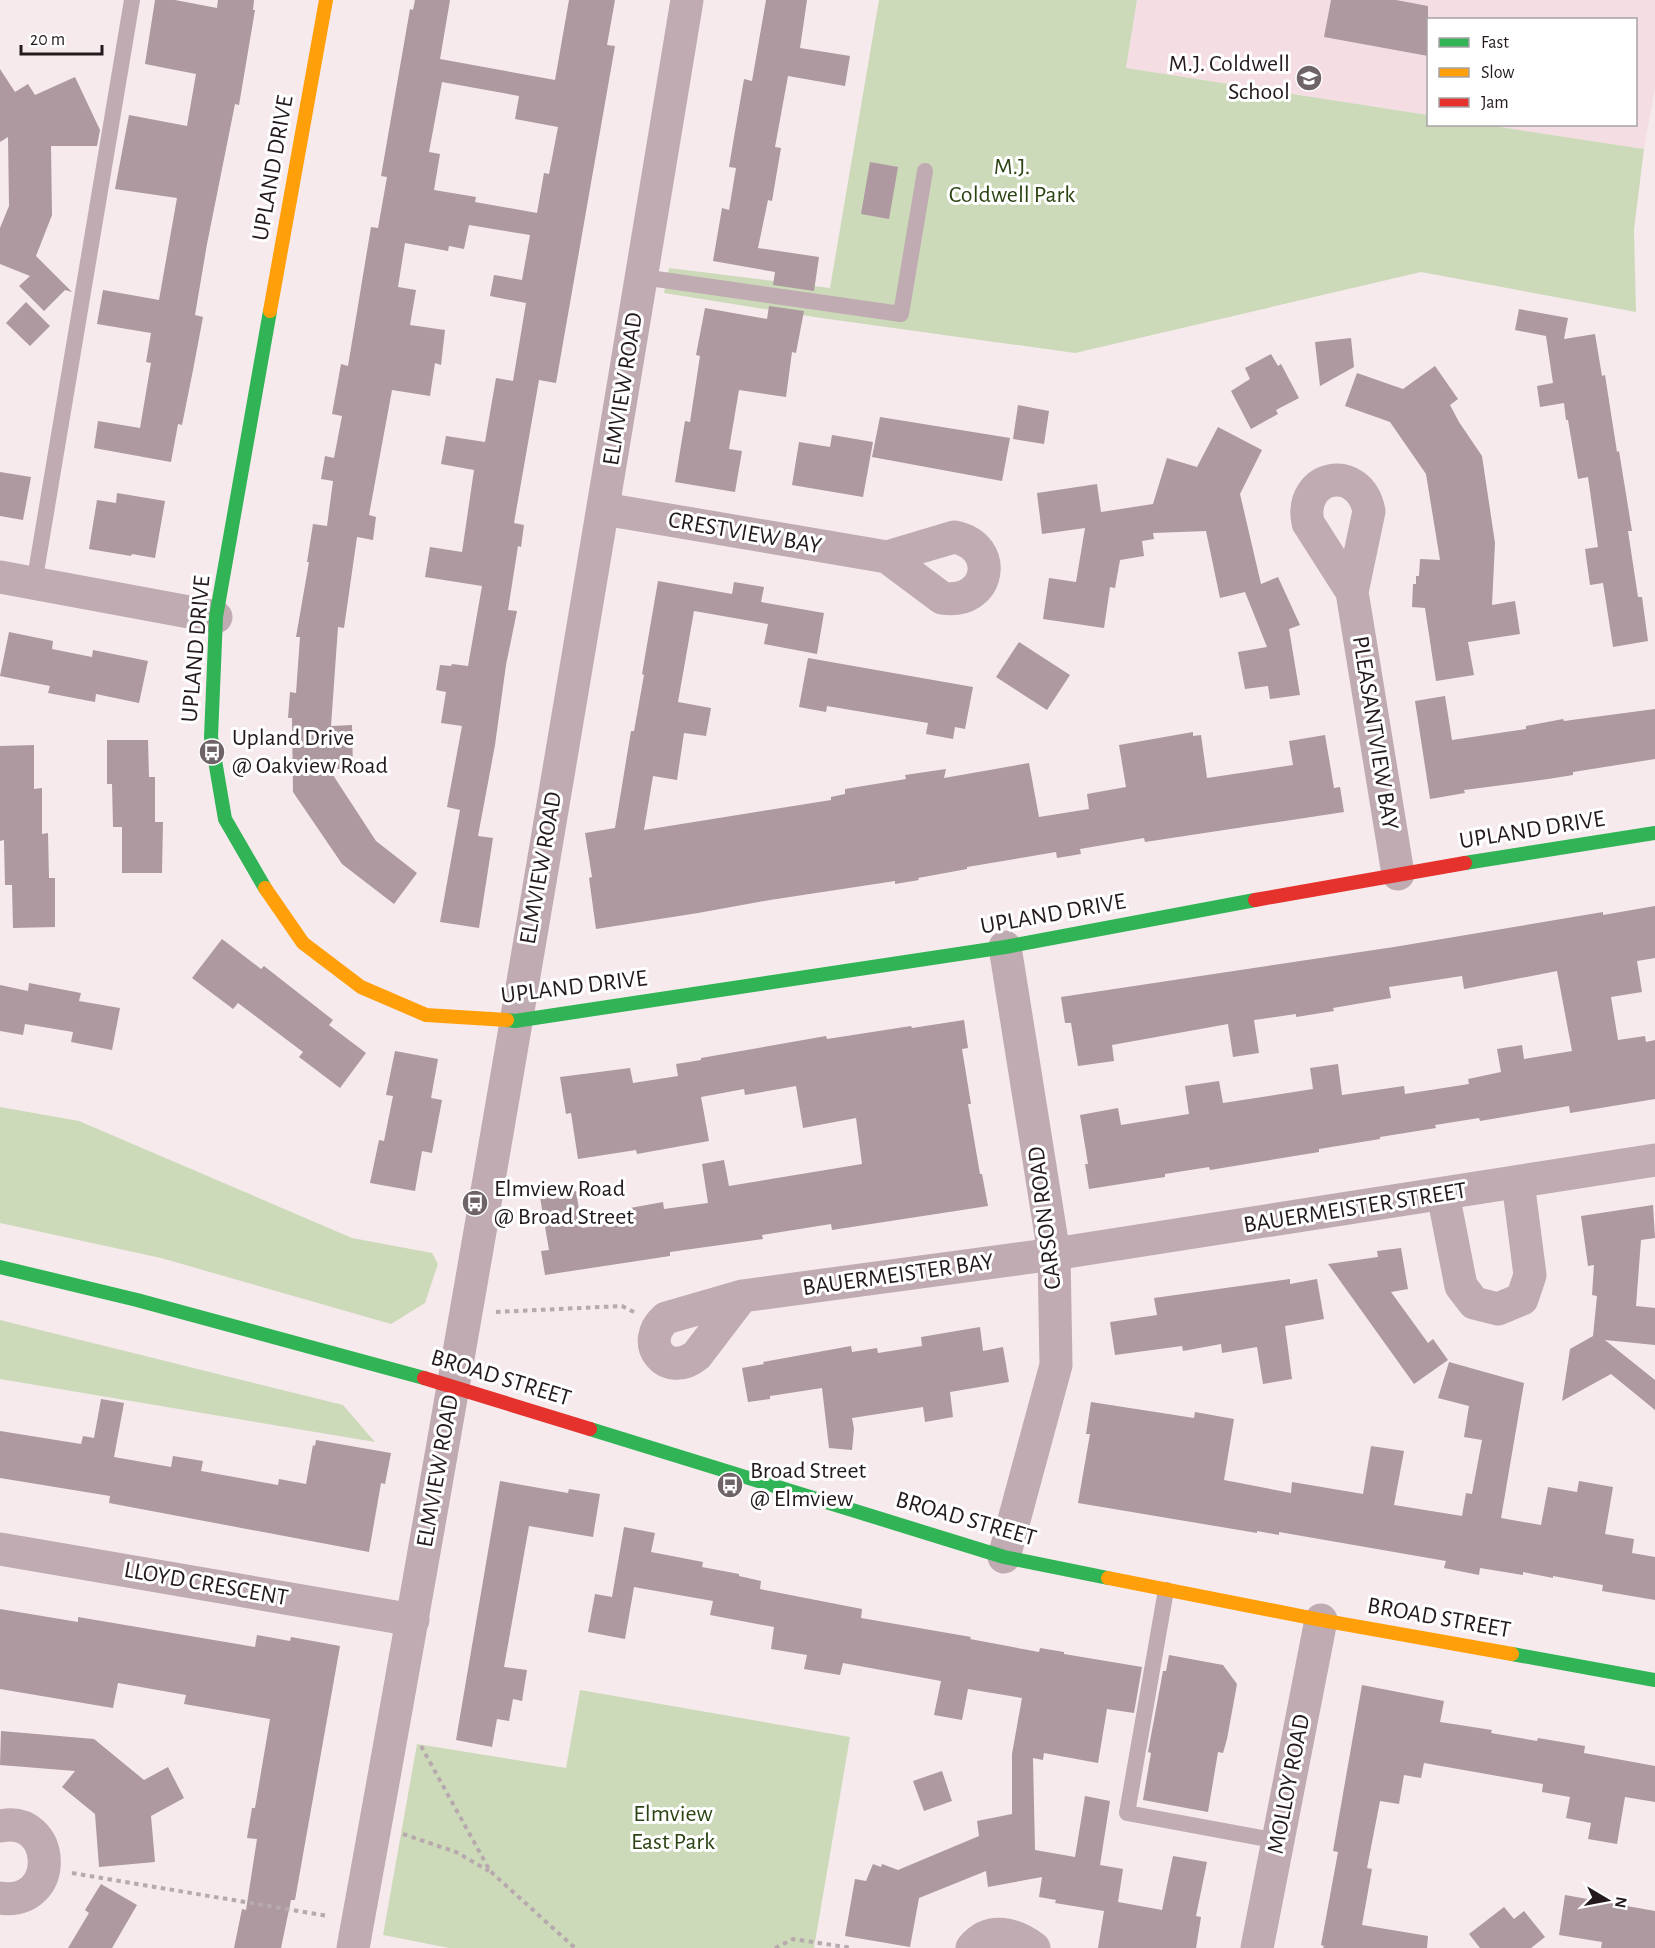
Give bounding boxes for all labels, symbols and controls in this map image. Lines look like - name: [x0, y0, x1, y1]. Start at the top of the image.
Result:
- scale bar: [21, 18, 102, 56]
- legend: [1427, 18, 1637, 126]
- text: 20 m: [30, 31, 65, 49]
- text: Fast: [1481, 34, 1509, 52]
- place label: M.J. Coldwell School: [1169, 52, 1290, 104]
- school or university icon: M.J. Coldwell School: [1294, 63, 1324, 93]
- text: Slow: [1481, 64, 1514, 82]
- street label: UPLAND DRIVE: [248, 93, 298, 243]
- text: Jam: [1481, 94, 1509, 112]
- park label: M.J. Coldwell Park: [949, 155, 1075, 207]
- street label: ELMVIEW ROAD: [599, 311, 647, 467]
- street label: CRESTVIEW BAY: [666, 508, 824, 558]
- street label: UPLAND DRIVE: [178, 574, 214, 723]
- street label: PLEASANTVIEW BAY: [1348, 634, 1402, 832]
- place label: Upland Drive @ Oakview Road: [232, 726, 388, 778]
- bus stop icon: Upland Drive @ Oakview Road: [197, 737, 227, 767]
- street label: ELMVIEW ROAD: [516, 790, 566, 946]
- street label: UPLAND DRIVE: [1457, 807, 1607, 853]
- street label: UPLAND DRIVE: [978, 889, 1128, 939]
- street label: UPLAND DRIVE: [500, 966, 649, 1008]
- street label: CARSON ROAD: [1024, 1145, 1066, 1291]
- place label: Elmview Road @ Broad Street: [494, 1177, 634, 1229]
- street label: BAUERMEISTER STREET: [1242, 1178, 1469, 1238]
- bus stop icon: Elmview Road @ Broad Street: [460, 1188, 490, 1218]
- street label: BAUERMEISTER BAY: [801, 1250, 996, 1300]
- street label: BROAD STREET: [428, 1345, 574, 1411]
- street label: ELMVIEW ROAD: [413, 1393, 463, 1549]
- place label: Broad Street @ Elmview: [750, 1459, 866, 1511]
- bus stop icon: Broad Street @ Elmview: [715, 1470, 745, 1500]
- street label: BROAD STREET: [893, 1487, 1039, 1551]
- street label: LLOYD CRESCENT: [122, 1558, 290, 1610]
- street label: BROAD STREET: [1365, 1594, 1513, 1642]
- street label: MOLLOY ROAD: [1264, 1712, 1314, 1856]
- park label: Elmview East Park: [631, 1802, 715, 1854]
- north arrow: [1577, 1870, 1637, 1930]
- text: N: [1612, 1896, 1630, 1909]

